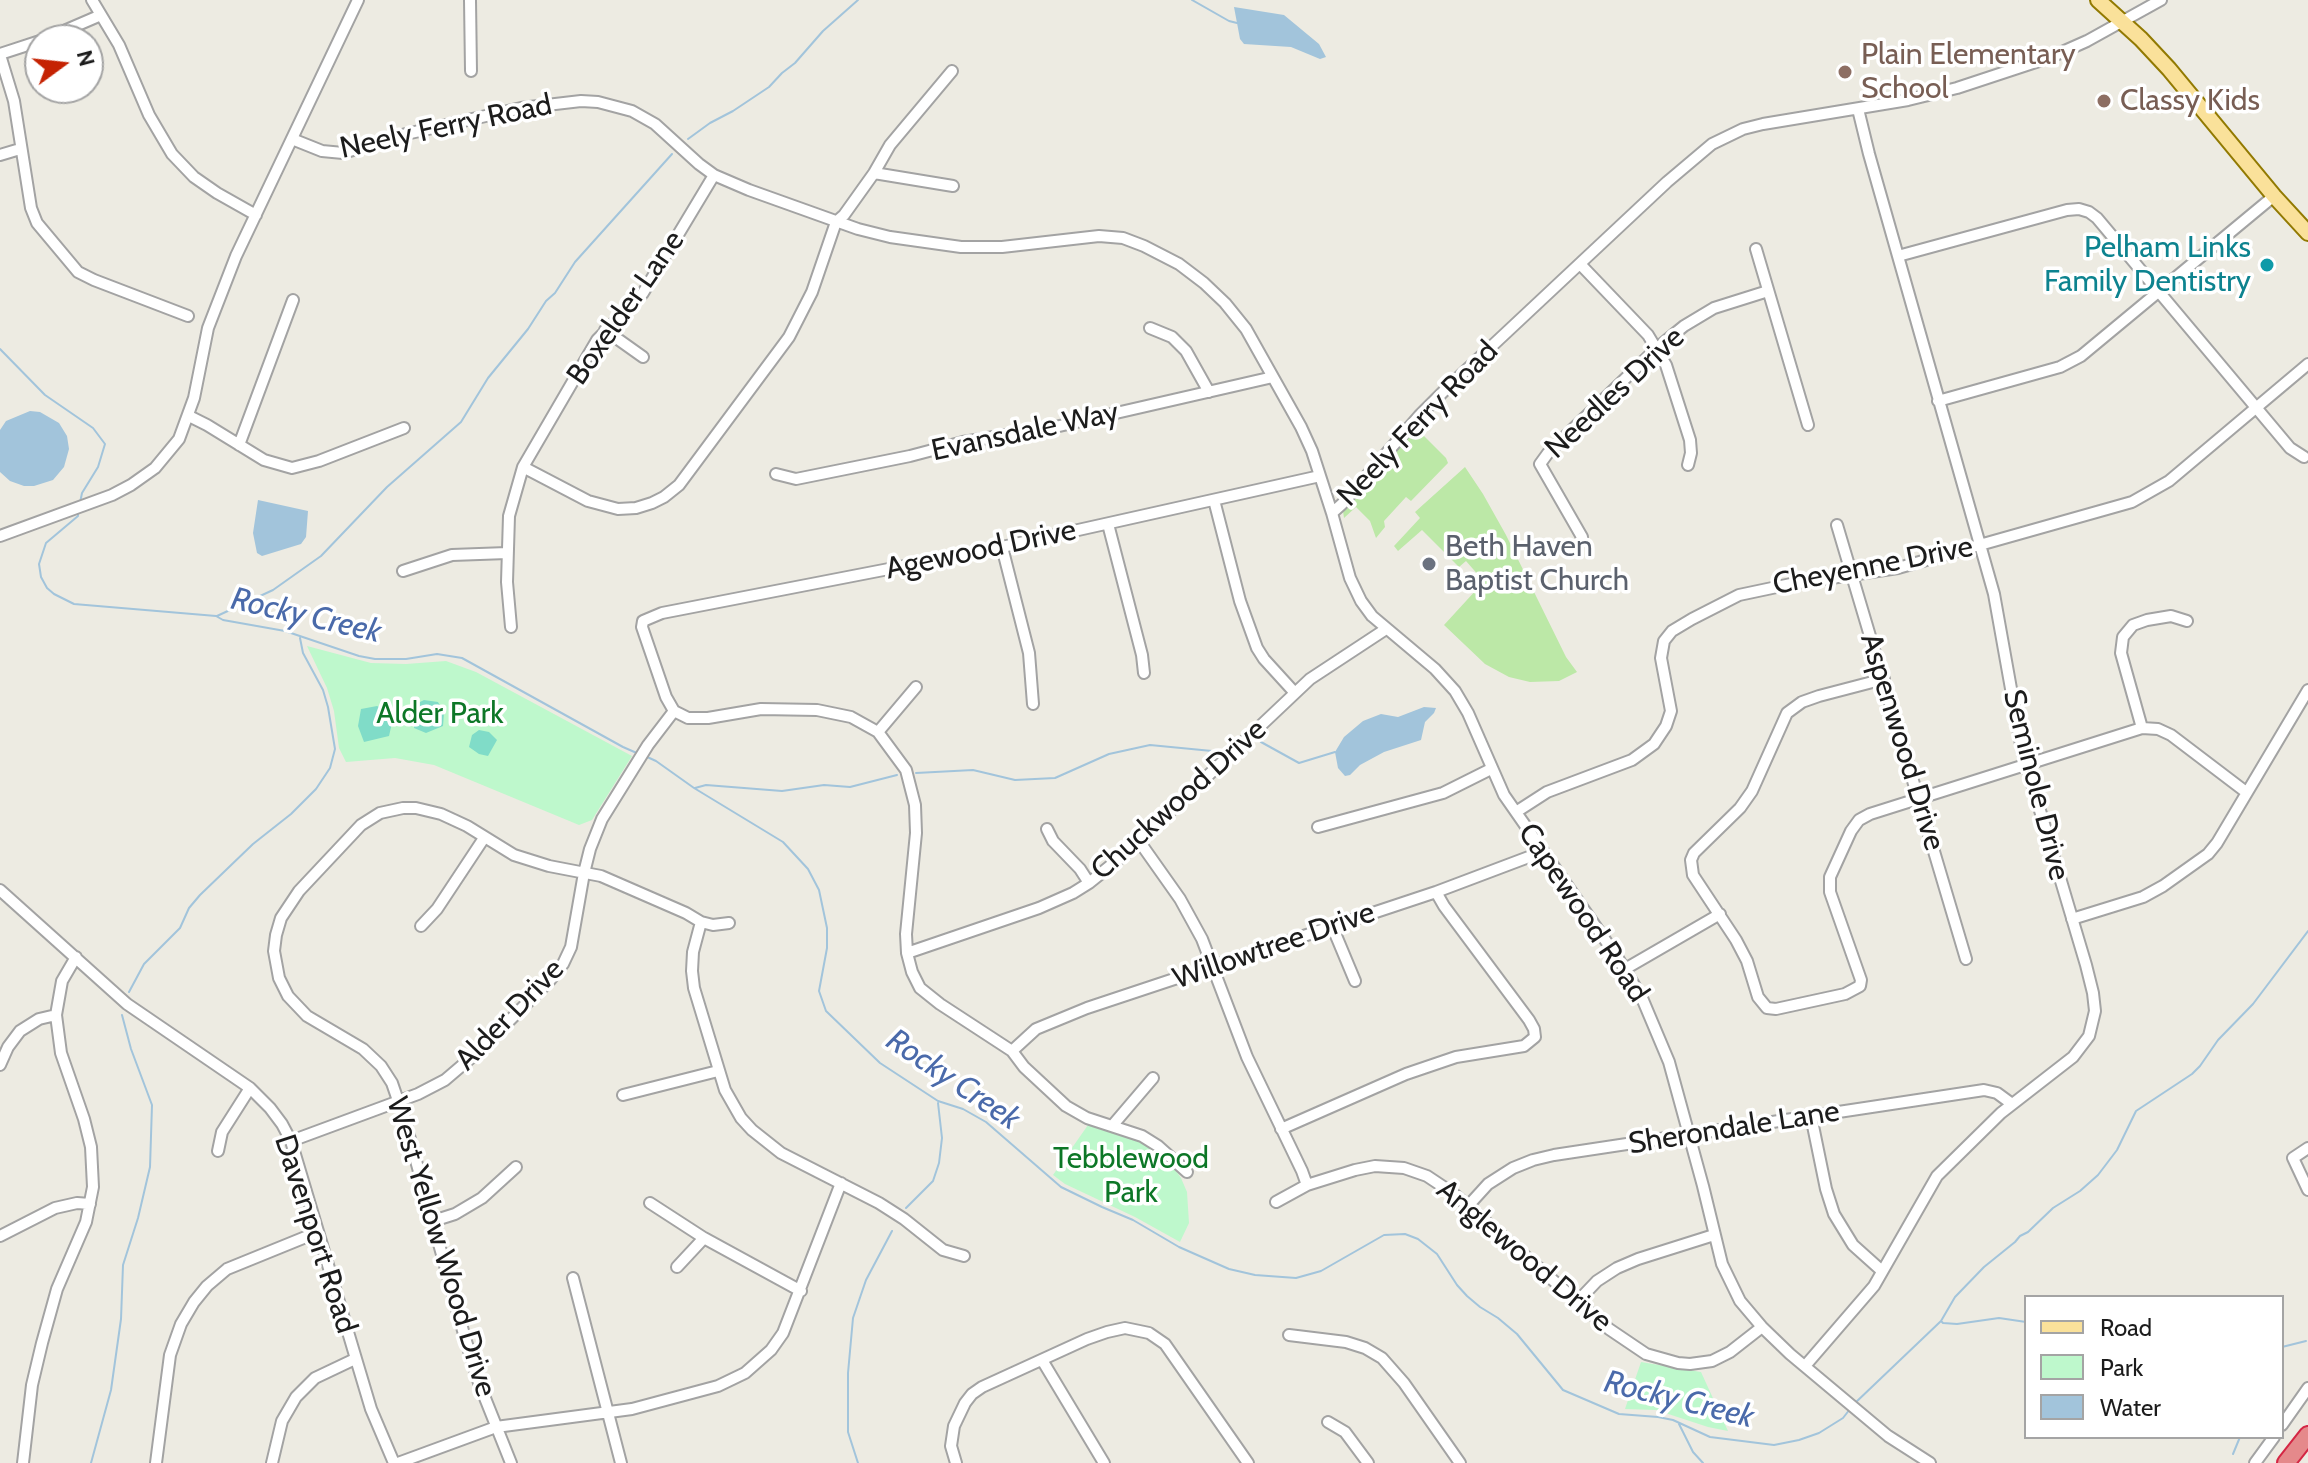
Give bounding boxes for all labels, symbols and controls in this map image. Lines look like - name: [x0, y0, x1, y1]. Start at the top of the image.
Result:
- north arrow: [24, 24, 104, 104]
- place label: Plain Elementary School: [1861, 37, 2076, 108]
- text: N: [71, 47, 101, 69]
- marker: Plain Elementary School: [1836, 63, 1854, 81]
- place label: Classy Kids: [2120, 83, 2260, 119]
- street label: Neely Ferry Road: [337, 87, 555, 167]
- marker: Classy Kids: [2095, 92, 2113, 110]
- street label: Boxelder Lane: [560, 224, 692, 392]
- place label: Pelham Links Family Dentistry: [2044, 230, 2251, 300]
- marker: Pelham Links Family Dentistry: [2258, 256, 2276, 274]
- street label: Needles Drive: [1538, 320, 1692, 466]
- street label: Neely Ferry Road: [1330, 334, 1506, 514]
- street label: Evansdale Way: [928, 395, 1122, 469]
- street label: Agewood Drive: [882, 512, 1080, 588]
- place label: Beth Haven Baptist Church: [1445, 529, 1629, 600]
- street label: Cheyenne Drive: [1770, 529, 1976, 603]
- marker: Beth Haven Baptist Church: [1420, 555, 1438, 573]
- water label: Rocky Creek: [227, 580, 385, 652]
- street label: Aspenwood Drive: [1852, 629, 1952, 855]
- street label: Seminole Drive: [1995, 686, 2077, 884]
- park label: Alder Park: [376, 696, 504, 732]
- street label: Chuckwood Drive: [1084, 712, 1274, 888]
- street label: Capewood Road: [1510, 817, 1656, 1009]
- street label: Willowtree Drive: [1169, 895, 1379, 997]
- street label: Alder Drive: [448, 952, 572, 1078]
- water label: Rocky Creek: [879, 1021, 1027, 1139]
- street label: West Yellow Wood Drive: [378, 1093, 504, 1401]
- street label: Sherondale Lane: [1626, 1094, 1842, 1162]
- street label: Davenport Road: [266, 1130, 364, 1338]
- park label: Tebblewood Park: [1053, 1141, 1209, 1212]
- street label: Anglewood Drive: [1429, 1172, 1619, 1340]
- legend: [2024, 1295, 2284, 1439]
- text: Road: [2100, 1313, 2152, 1342]
- text: Park: [2100, 1353, 2143, 1382]
- water label: Rocky Creek: [1600, 1363, 1758, 1437]
- text: Water: [2100, 1393, 2161, 1422]

